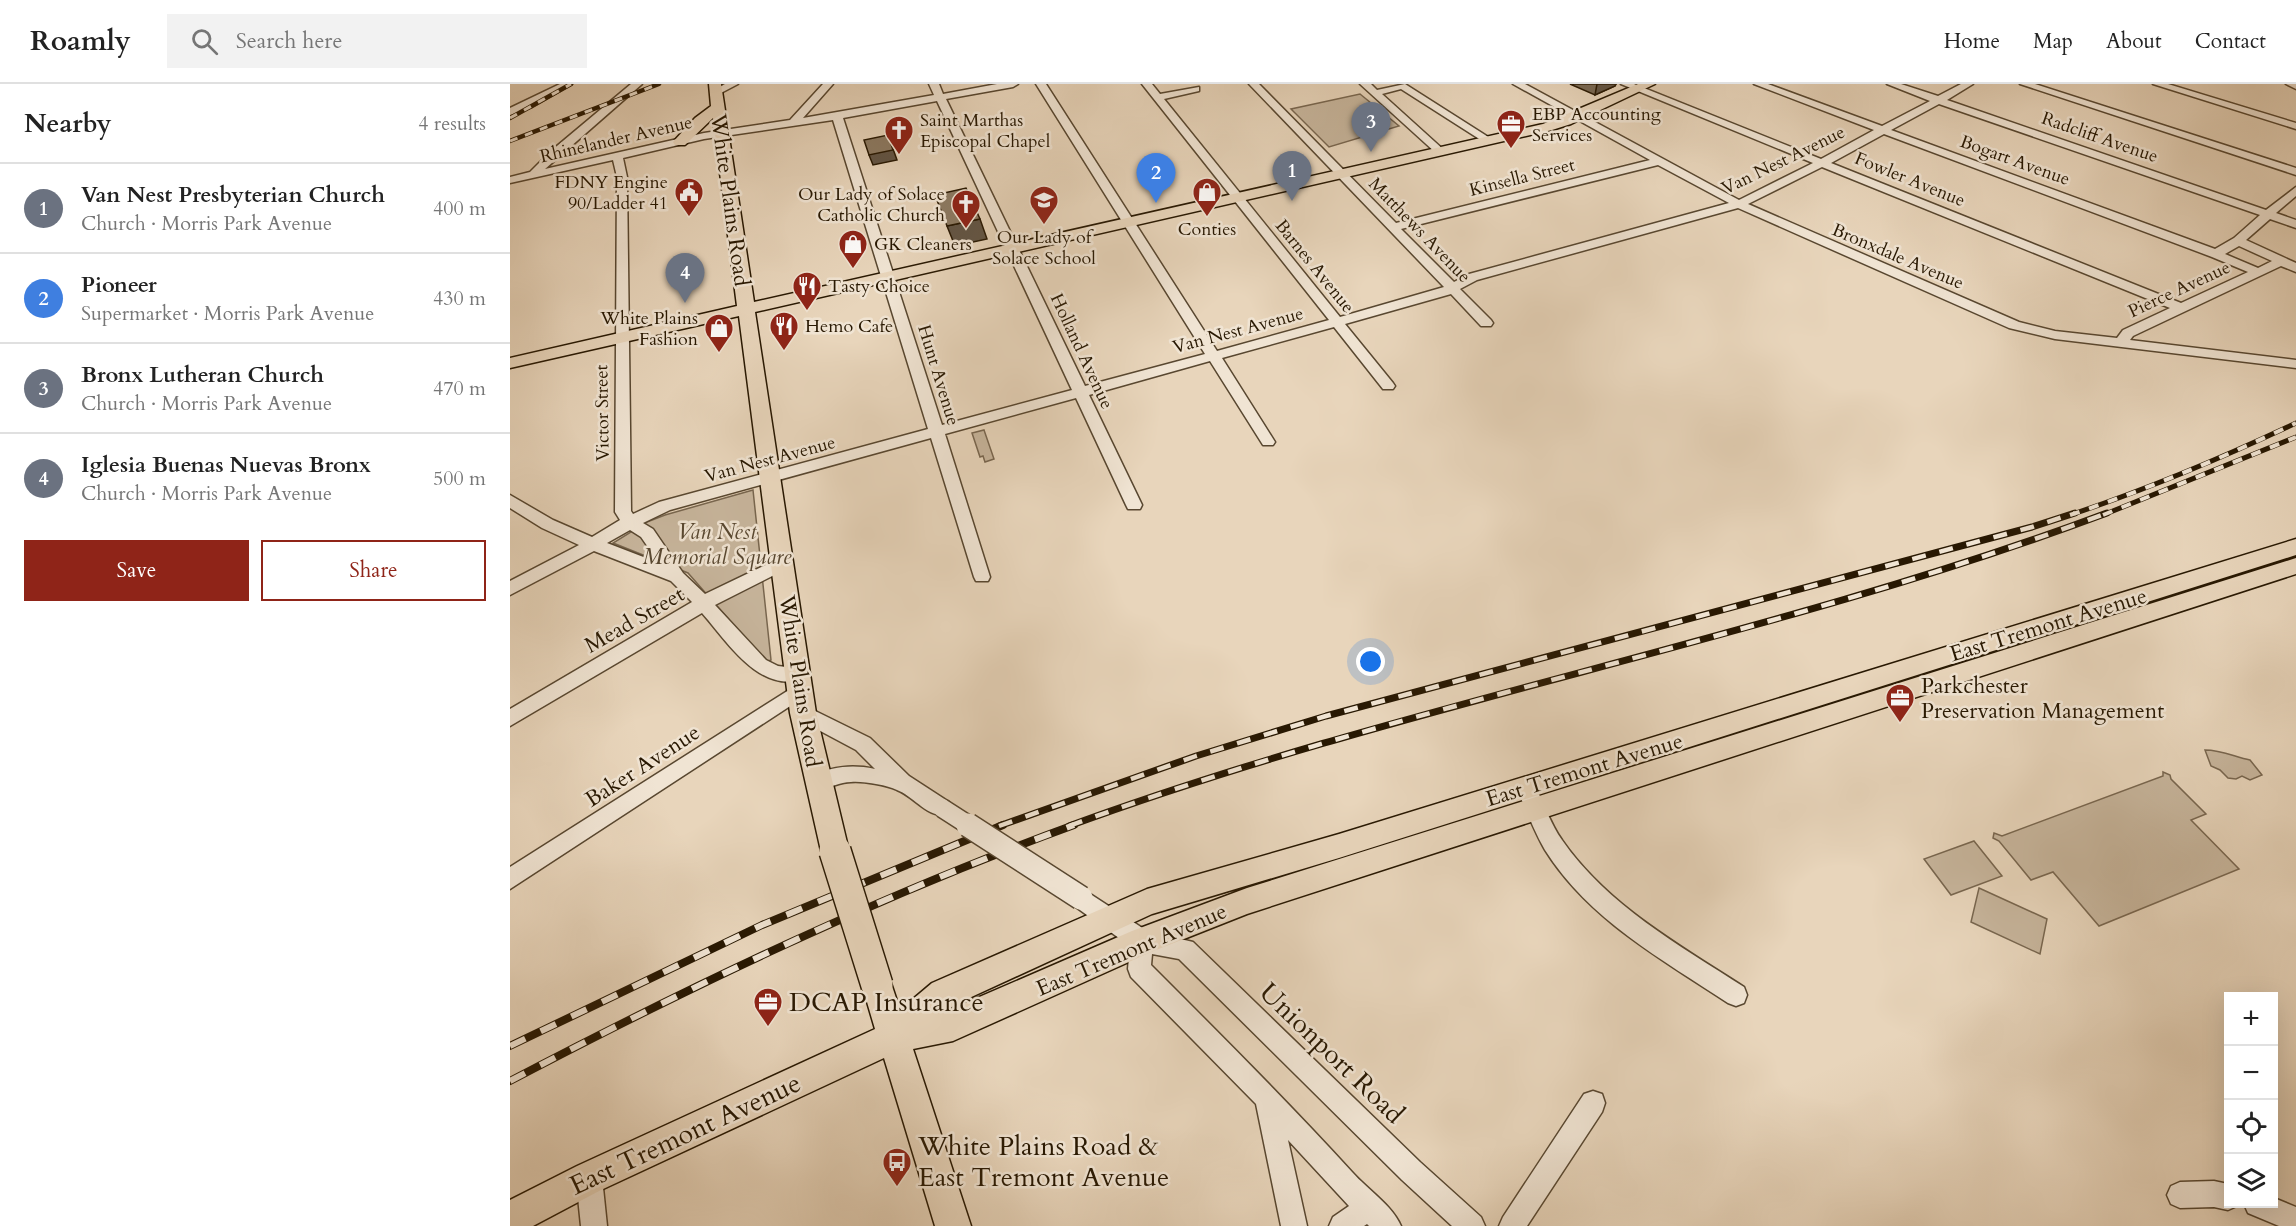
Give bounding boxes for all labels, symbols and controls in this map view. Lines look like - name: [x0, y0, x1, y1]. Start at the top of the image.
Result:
- search box: [167, 14, 587, 68]
- text: Roamly: [30, 22, 131, 60]
- icon: search: [188, 25, 221, 58]
- text: Search here: [236, 26, 342, 56]
- text: Home: [1944, 27, 2000, 56]
- text: Map: [2033, 27, 2073, 56]
- text: About: [2106, 27, 2162, 56]
- text: Contact: [2195, 27, 2266, 56]
- place label: EBP Accounting Services: [1532, 102, 1662, 148]
- pin: 3: [1352, 103, 1390, 152]
- text: Nearby: [24, 106, 112, 141]
- street label: Radcliff Avenue: [2038, 106, 2161, 169]
- place label: Saint Marthas Episcopal Chapel: [920, 108, 1051, 154]
- office icon: EBP Accounting Services: [1495, 108, 1527, 150]
- text: 4 results: [418, 110, 486, 137]
- street label: Rhinelander Avenue: [537, 110, 695, 169]
- street label: White Plains Road: [703, 111, 757, 289]
- church icon: Saint Marthas Episcopal Chapel: [883, 114, 915, 156]
- street label: Van Nest Avenue: [1717, 120, 1849, 201]
- street label: Bogart Avenue: [1956, 129, 2073, 192]
- street label: Fowler Avenue: [1851, 146, 1969, 213]
- pin: 1: [1272, 152, 1312, 201]
- street label: Kinsella Street: [1467, 152, 1578, 203]
- pin: 2: [1136, 154, 1176, 203]
- place label: FDNY Engine 90/Ladder 41: [555, 170, 668, 216]
- street label: Matthews Avenue: [1363, 172, 1476, 289]
- public building icon: FDNY Engine 90/Ladder 41: [673, 176, 705, 218]
- shop icon: Conties: [1191, 176, 1223, 218]
- text: Van Nest Presbyterian Church: [81, 180, 385, 210]
- place label: Our Lady of Solace Catholic Church: [798, 182, 945, 228]
- school or university icon: Our Lady of Solace School: [1028, 184, 1060, 226]
- church icon: Our Lady of Solace Catholic Church: [950, 188, 982, 230]
- text: 1: [38, 195, 49, 222]
- text: 400 m: [433, 195, 486, 222]
- text: Church · Morris Park Avenue: [81, 210, 332, 237]
- street label: Barnes Avenue: [1269, 214, 1360, 319]
- place label: Conties: [1178, 217, 1236, 242]
- street label: Bronxdale Avenue: [1828, 217, 1968, 296]
- place label: Our Lady of Solace School: [992, 225, 1096, 271]
- shop icon: GK Cleaners: [837, 228, 869, 270]
- place label: GK Cleaners: [874, 232, 972, 257]
- pin: 4: [666, 254, 705, 303]
- street label: Pierce Avenue: [2124, 255, 2234, 324]
- text: Pioneer: [81, 270, 157, 300]
- restaurant icon: Tasty Choice: [791, 270, 823, 312]
- place label: Tasty Choice: [828, 274, 930, 299]
- text: 2: [38, 285, 49, 312]
- text: 430 m: [433, 285, 486, 312]
- street label: Holland Avenue: [1044, 289, 1119, 413]
- text: Supermarket · Morris Park Avenue: [81, 300, 374, 327]
- street label: Van Nest Avenue: [1170, 301, 1306, 360]
- place label: White Plains Fashion: [599, 306, 699, 352]
- restaurant icon: Hemo Cafe: [768, 310, 800, 352]
- shop icon: White Plains Fashion: [703, 312, 735, 354]
- place label: Hemo Cafe: [805, 314, 893, 339]
- street label: Hunt Avenue: [911, 322, 966, 429]
- text: Bronx Lutheran Church: [81, 360, 324, 390]
- street label: Victor Street: [589, 364, 616, 462]
- text: 3: [38, 375, 49, 402]
- text: 470 m: [433, 375, 486, 402]
- text: Church · Morris Park Avenue: [81, 390, 332, 417]
- street label: Van Nest Avenue: [702, 430, 838, 489]
- text: Iglesia Buenas Nuevas Bronx: [81, 450, 371, 480]
- text: 4: [38, 465, 49, 492]
- text: 500 m: [433, 465, 486, 492]
- text: Church · Morris Park Avenue: [81, 480, 332, 507]
- park label: Van Nest Memorial Square: [643, 517, 792, 572]
- button: Save: [24, 540, 249, 601]
- button: Share: [261, 540, 486, 601]
- street label: Mead Street: [579, 579, 690, 661]
- street label: East Tremont Avenue: [1946, 581, 2151, 669]
- street label: White Plains Road: [771, 592, 828, 770]
- your location: [1356, 647, 1385, 676]
- place label: Parkchester Preservation Management: [1921, 671, 2164, 726]
- office icon: Parkchester Preservation Management: [1884, 682, 1916, 724]
- street label: Baker Avenue: [579, 717, 706, 814]
- street label: East Tremont Avenue: [1482, 726, 1687, 814]
- street label: East Tremont Avenue: [1031, 896, 1231, 1004]
- street label: Unionport Road: [1251, 974, 1413, 1133]
- place label: DCAP Insurance: [789, 984, 984, 1021]
- office icon: DCAP Insurance: [752, 986, 784, 1028]
- map controls: [2224, 992, 2278, 1208]
- button: +: [2224, 992, 2278, 1046]
- button: −: [2224, 1046, 2278, 1100]
- street label: East Tremont Avenue: [564, 1065, 807, 1204]
- button: locate: [2224, 1100, 2278, 1154]
- place label: White Plains Road & East Tremont Avenue: [917, 1128, 1169, 1196]
- bus stop icon: White Plains Road & East Tremont Avenue: [881, 1146, 913, 1188]
- button: layers: [2224, 1154, 2278, 1208]

